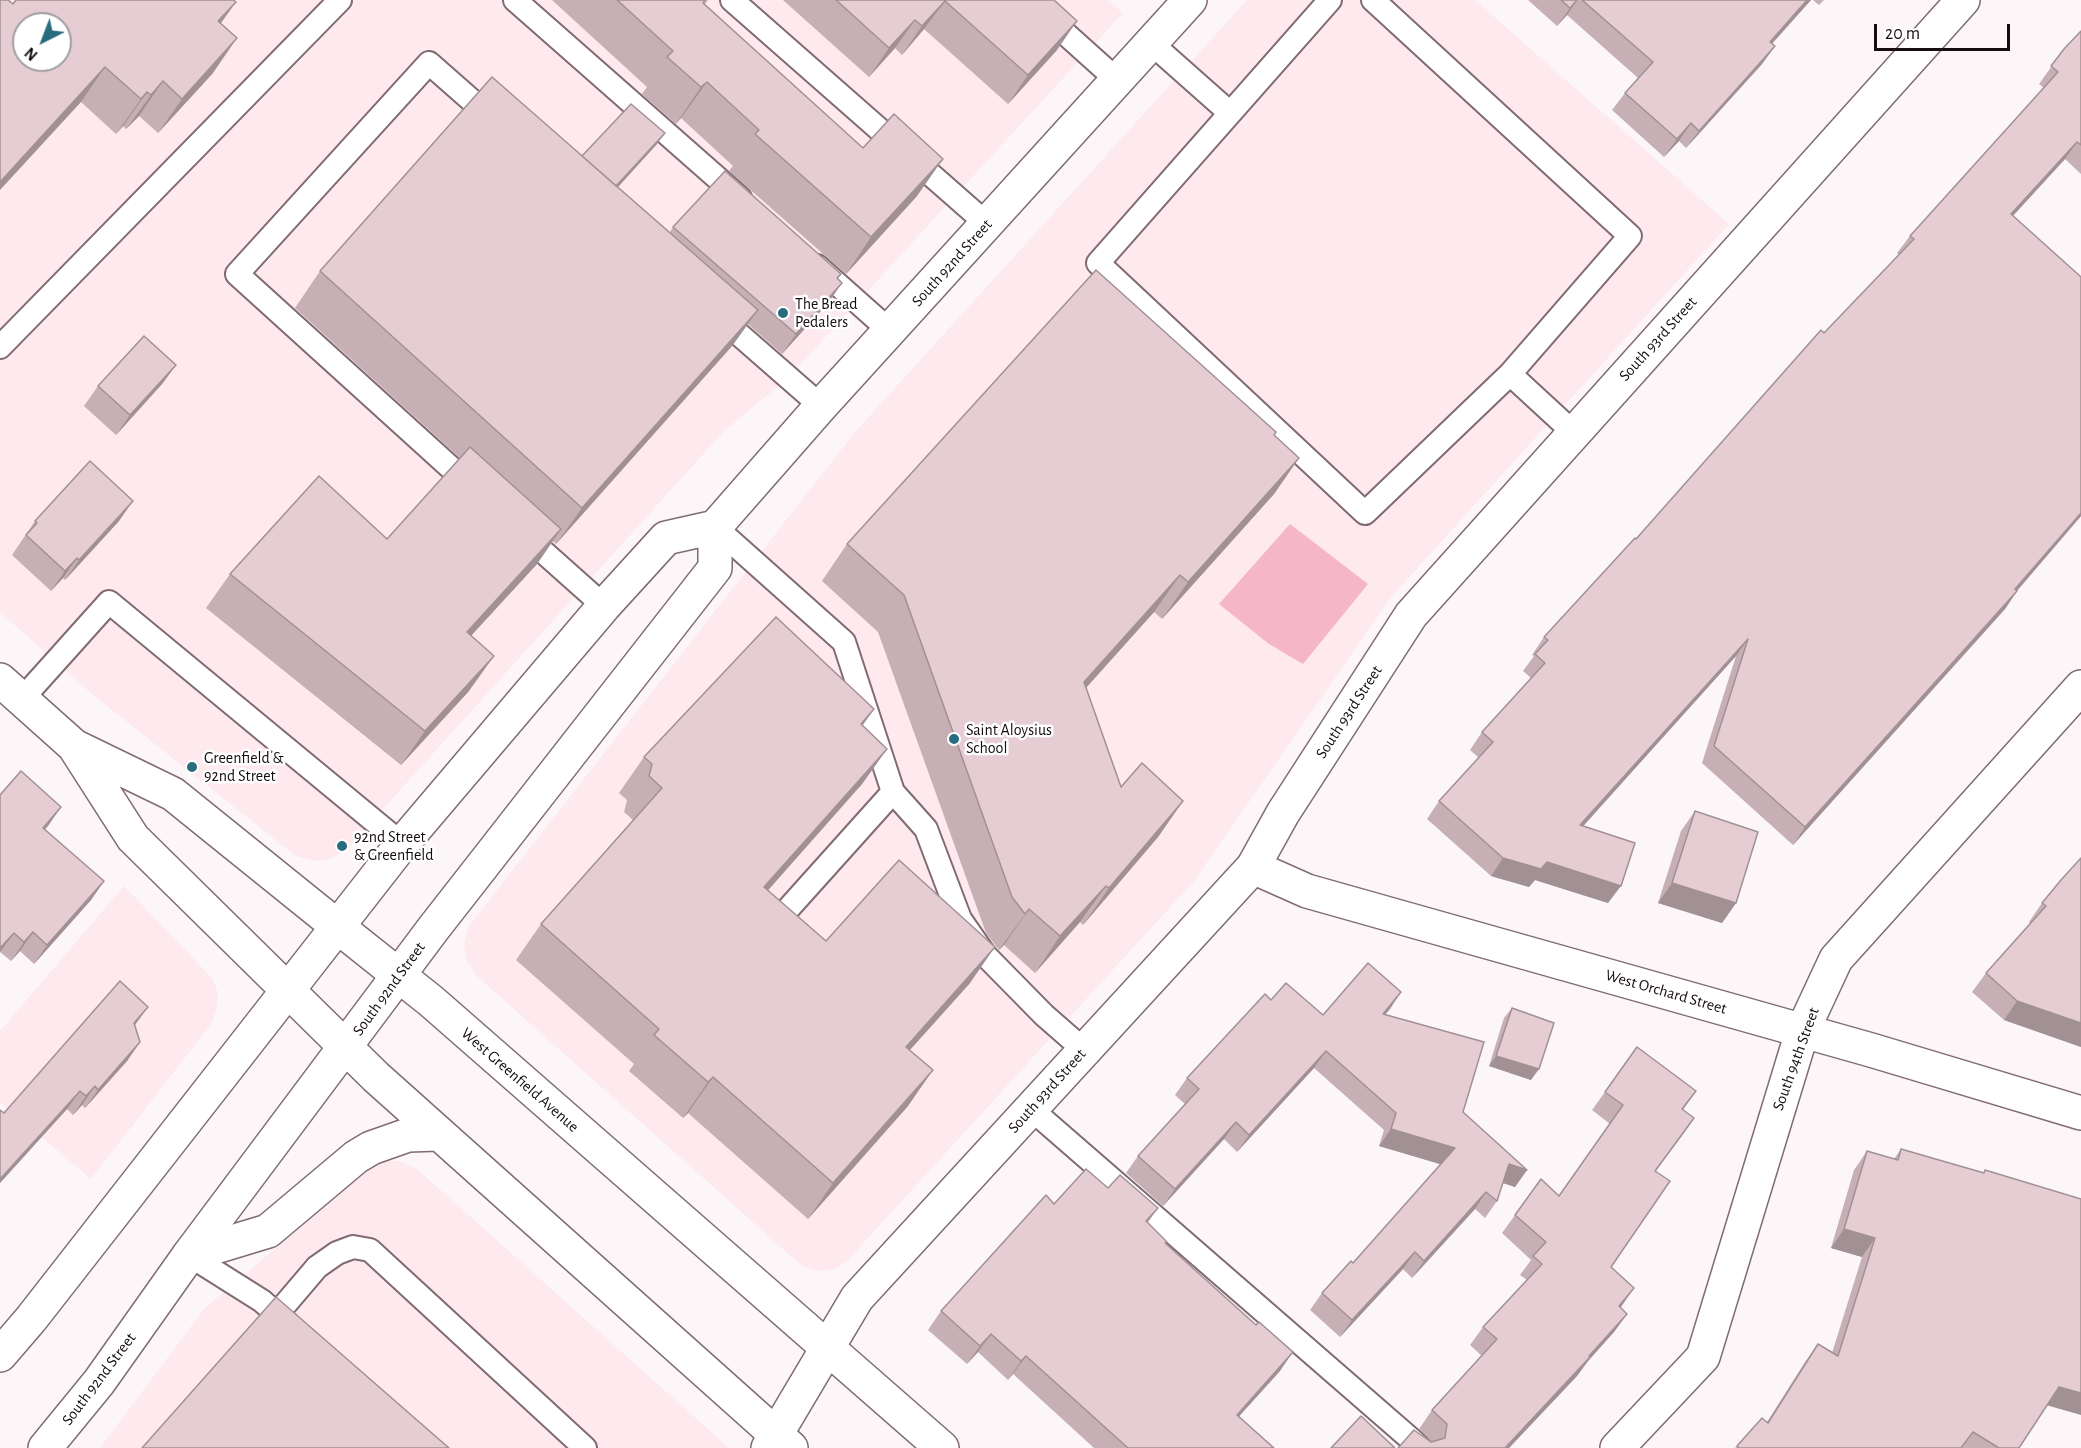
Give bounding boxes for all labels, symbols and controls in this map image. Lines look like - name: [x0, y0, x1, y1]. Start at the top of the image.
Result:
- north arrow: [12, 12, 72, 72]
- scale bar: [1877, 12, 2014, 50]
- text: 20 m: [1885, 25, 1920, 43]
- text: N: [22, 44, 41, 64]
- street label: South 92nd Street: [908, 215, 996, 311]
- street label: South 93rd Street: [1615, 293, 1701, 385]
- place label: The Bread Pedalers: [795, 294, 858, 332]
- marker: The Bread Pedalers: [776, 306, 790, 320]
- street label: South 93rd Street: [1312, 662, 1386, 762]
- place label: Saint Aloysius School: [966, 720, 1052, 758]
- marker: Saint Aloysius School: [947, 732, 961, 746]
- place label: Greenfield & 92nd Street: [204, 748, 284, 786]
- marker: Greenfield & 92nd Street: [185, 760, 199, 774]
- place label: 92nd Street & Greenfield: [354, 827, 434, 865]
- marker: 92nd Street & Greenfield: [335, 839, 349, 853]
- street label: South 92nd Street: [349, 938, 429, 1040]
- street label: West Orchard Street: [1603, 965, 1729, 1019]
- street label: South 94th Street: [1768, 1005, 1824, 1113]
- street label: West Greenfield Avenue: [457, 1024, 583, 1136]
- street label: South 93rd Street: [1004, 1045, 1090, 1137]
- street label: South 92nd Street: [58, 1329, 140, 1429]

